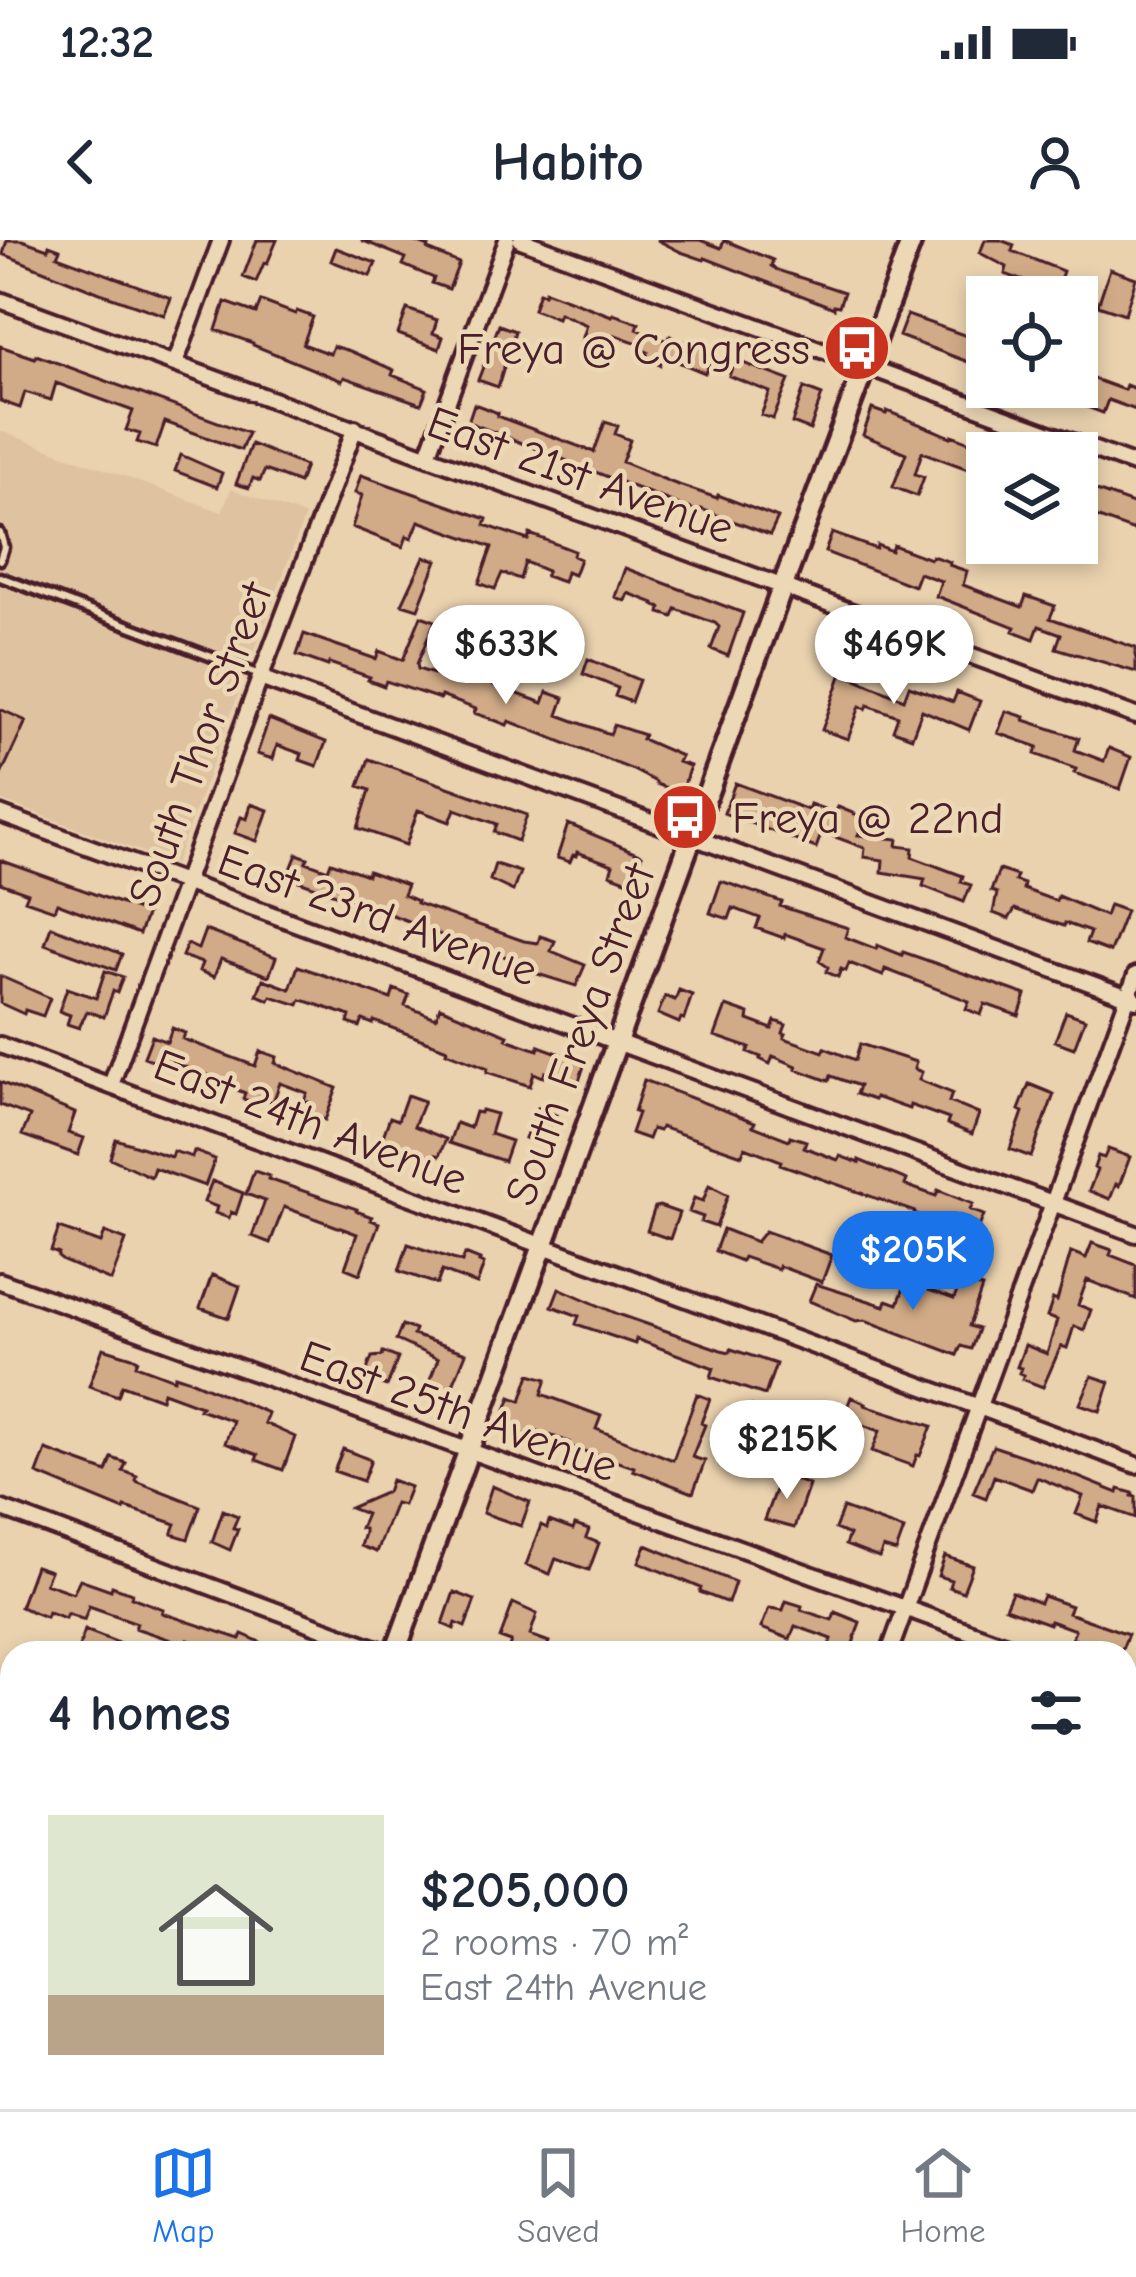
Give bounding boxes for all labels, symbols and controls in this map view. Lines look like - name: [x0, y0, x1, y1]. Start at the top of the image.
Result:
- text: 12:32: [60, 16, 154, 68]
- icon: back: [48, 129, 114, 195]
- icon: person: [1022, 129, 1088, 195]
- text: Habito: [492, 131, 644, 194]
- map controls: [966, 276, 1098, 564]
- button: locate: [966, 276, 1098, 408]
- bus stop icon: Freya @ Congress: [822, 313, 892, 383]
- place label: Freya @ Congress: [457, 323, 810, 375]
- street label: East 21st Avenue: [420, 395, 741, 554]
- button: layers: [966, 432, 1098, 564]
- street label: South Thor Street: [117, 574, 283, 913]
- pin: $633K: [422, 605, 590, 707]
- pin: $469K: [810, 605, 978, 707]
- text: $633K: [454, 621, 558, 666]
- text: $469K: [842, 621, 946, 666]
- bus stop icon: Freya @ 22nd: [650, 782, 720, 852]
- place label: Freya @ 22nd: [732, 792, 1004, 844]
- street label: East 23rd Avenue: [211, 833, 544, 997]
- street label: South Freya Street: [494, 855, 666, 1212]
- street label: East 24th Avenue: [147, 1038, 475, 1206]
- pin: $205K: [829, 1211, 997, 1313]
- text: $205K: [859, 1227, 967, 1272]
- street label: East 25th Avenue: [293, 1329, 624, 1492]
- pin: $215K: [703, 1400, 871, 1502]
- text: $215K: [737, 1416, 837, 1461]
- icon: filters: [1023, 1680, 1089, 1746]
- text: 4 homes: [48, 1684, 231, 1743]
- text: $205,000: [420, 1861, 630, 1920]
- icon: home: [144, 1863, 288, 2007]
- text: 2 rooms · 70 m²: [420, 1920, 688, 1965]
- text: East 24th Avenue: [420, 1965, 707, 2010]
- tab: Map: [150, 2140, 216, 2250]
- tab: Saved: [517, 2140, 600, 2250]
- tab: Home: [900, 2140, 986, 2250]

